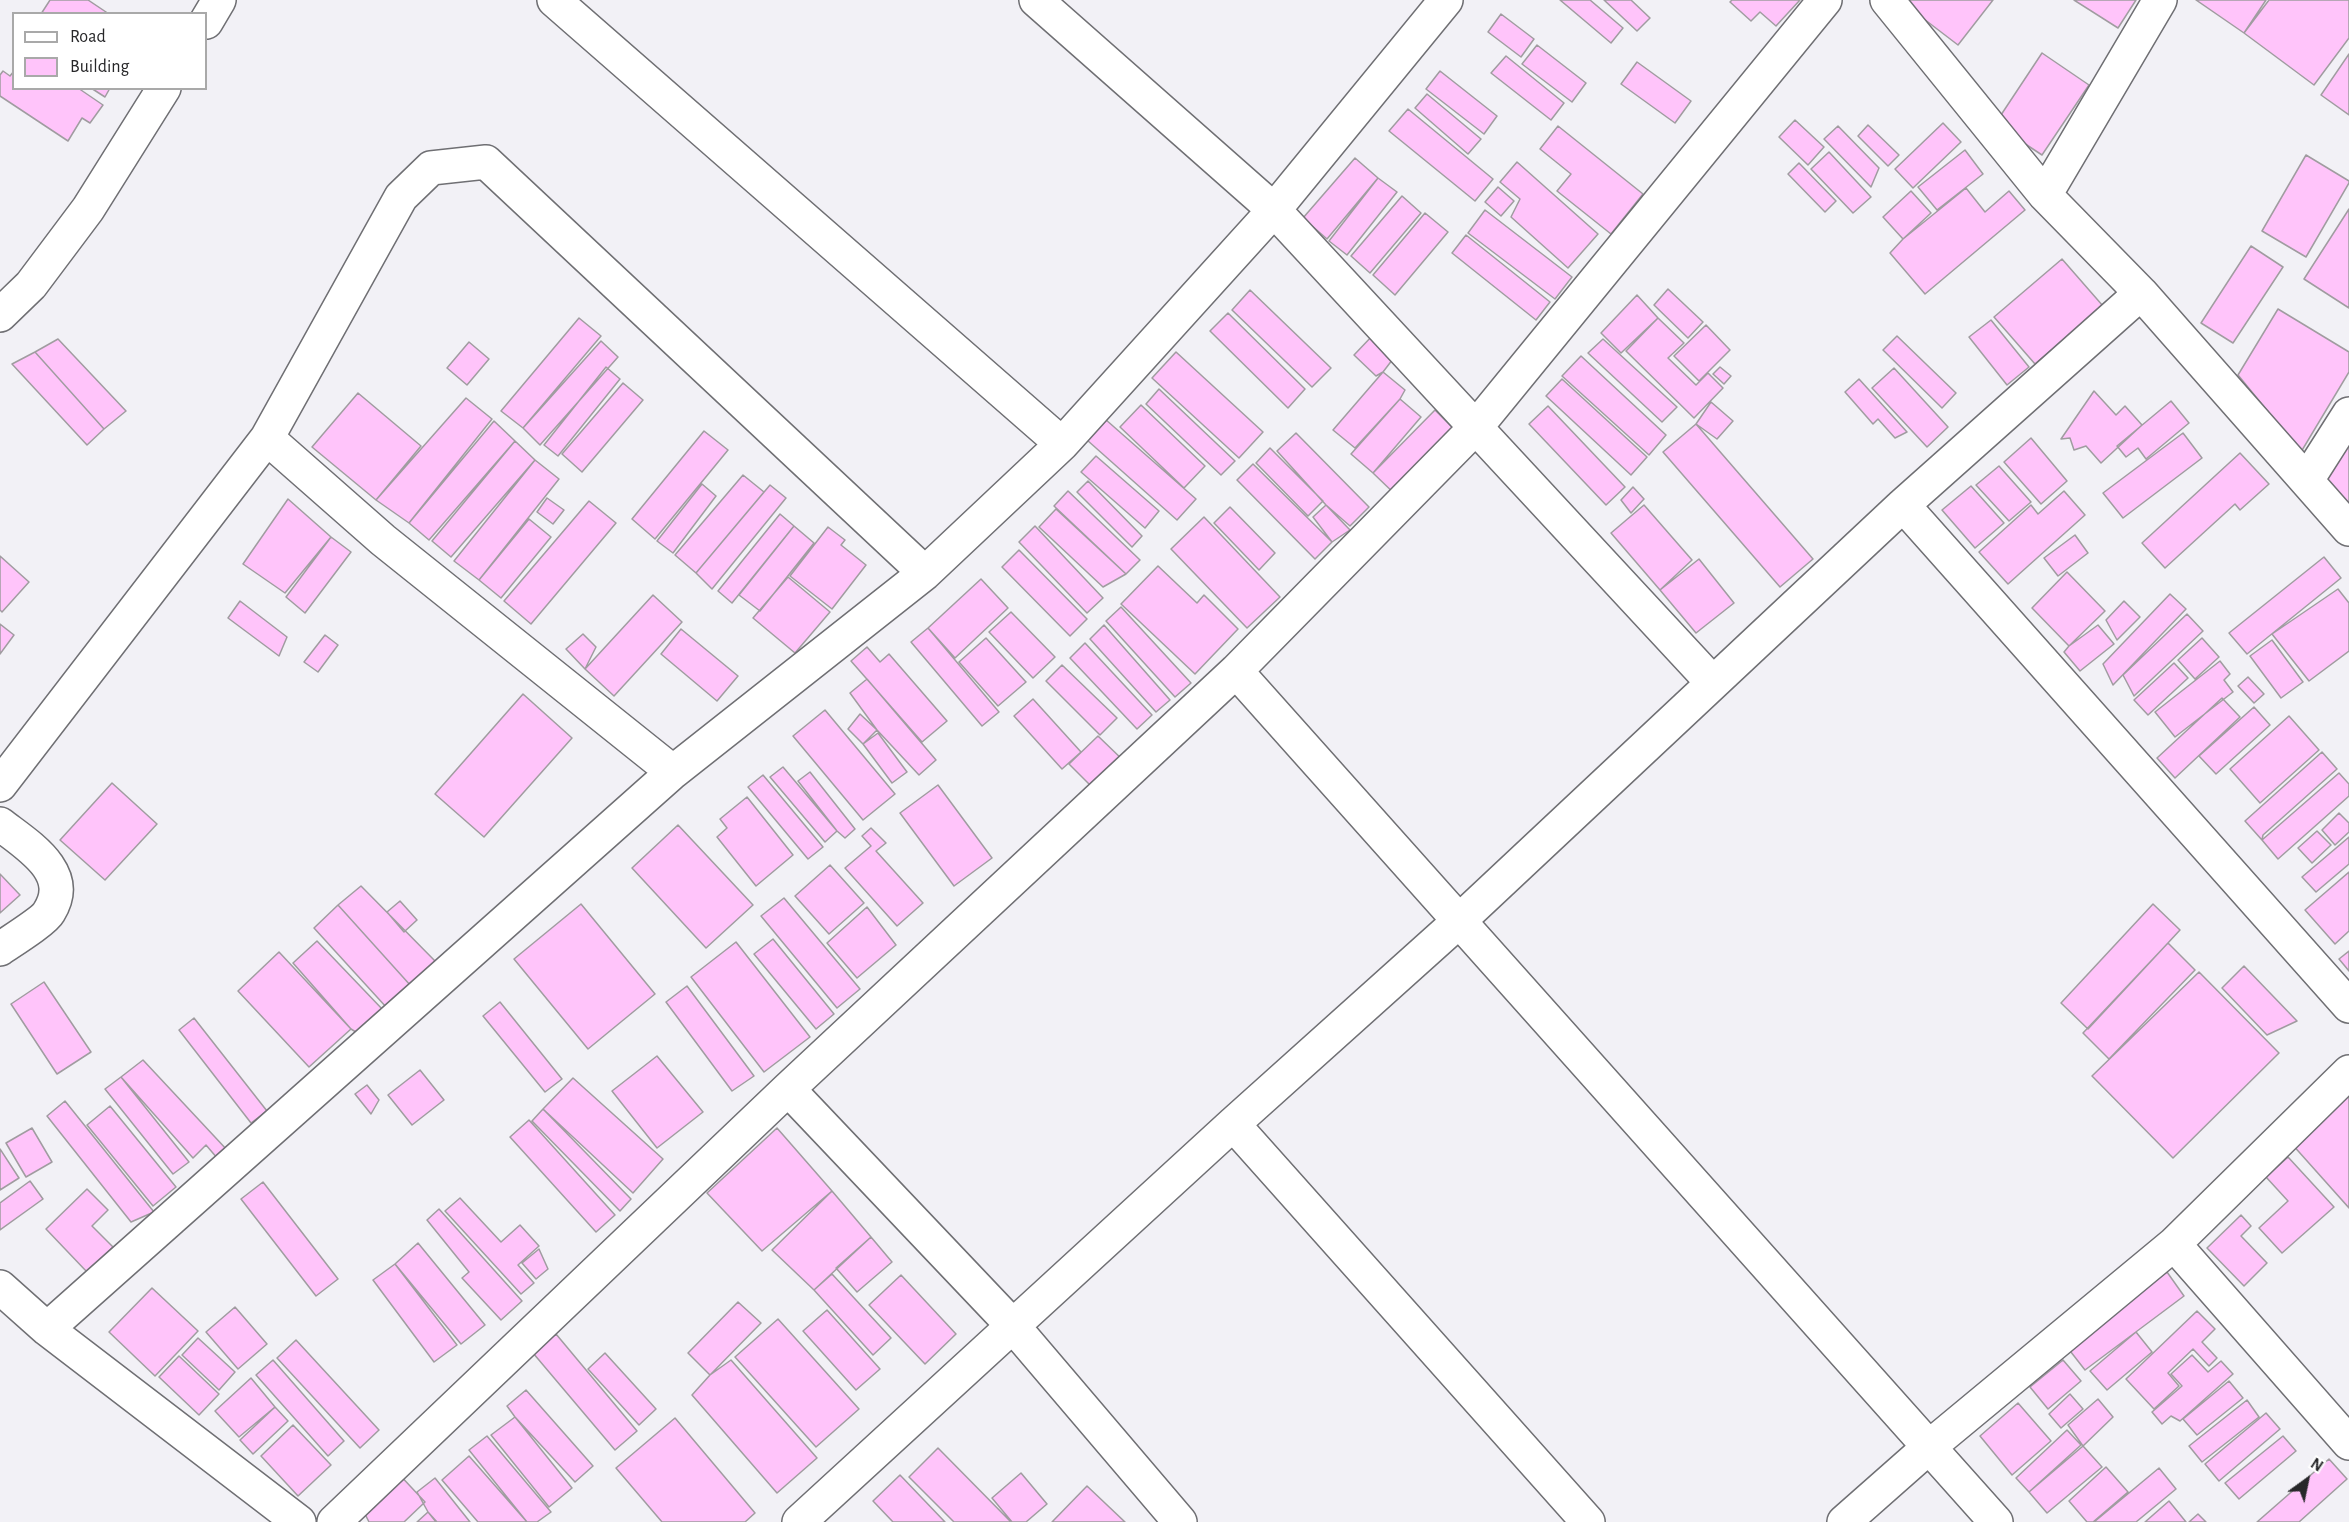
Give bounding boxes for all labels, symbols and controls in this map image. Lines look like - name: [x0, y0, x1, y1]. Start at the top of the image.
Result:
- legend: [12, 12, 207, 90]
- text: Road: [70, 28, 106, 46]
- text: Building: [70, 58, 129, 76]
- north arrow: [2277, 1450, 2337, 1510]
- text: N: [2308, 1455, 2326, 1475]

